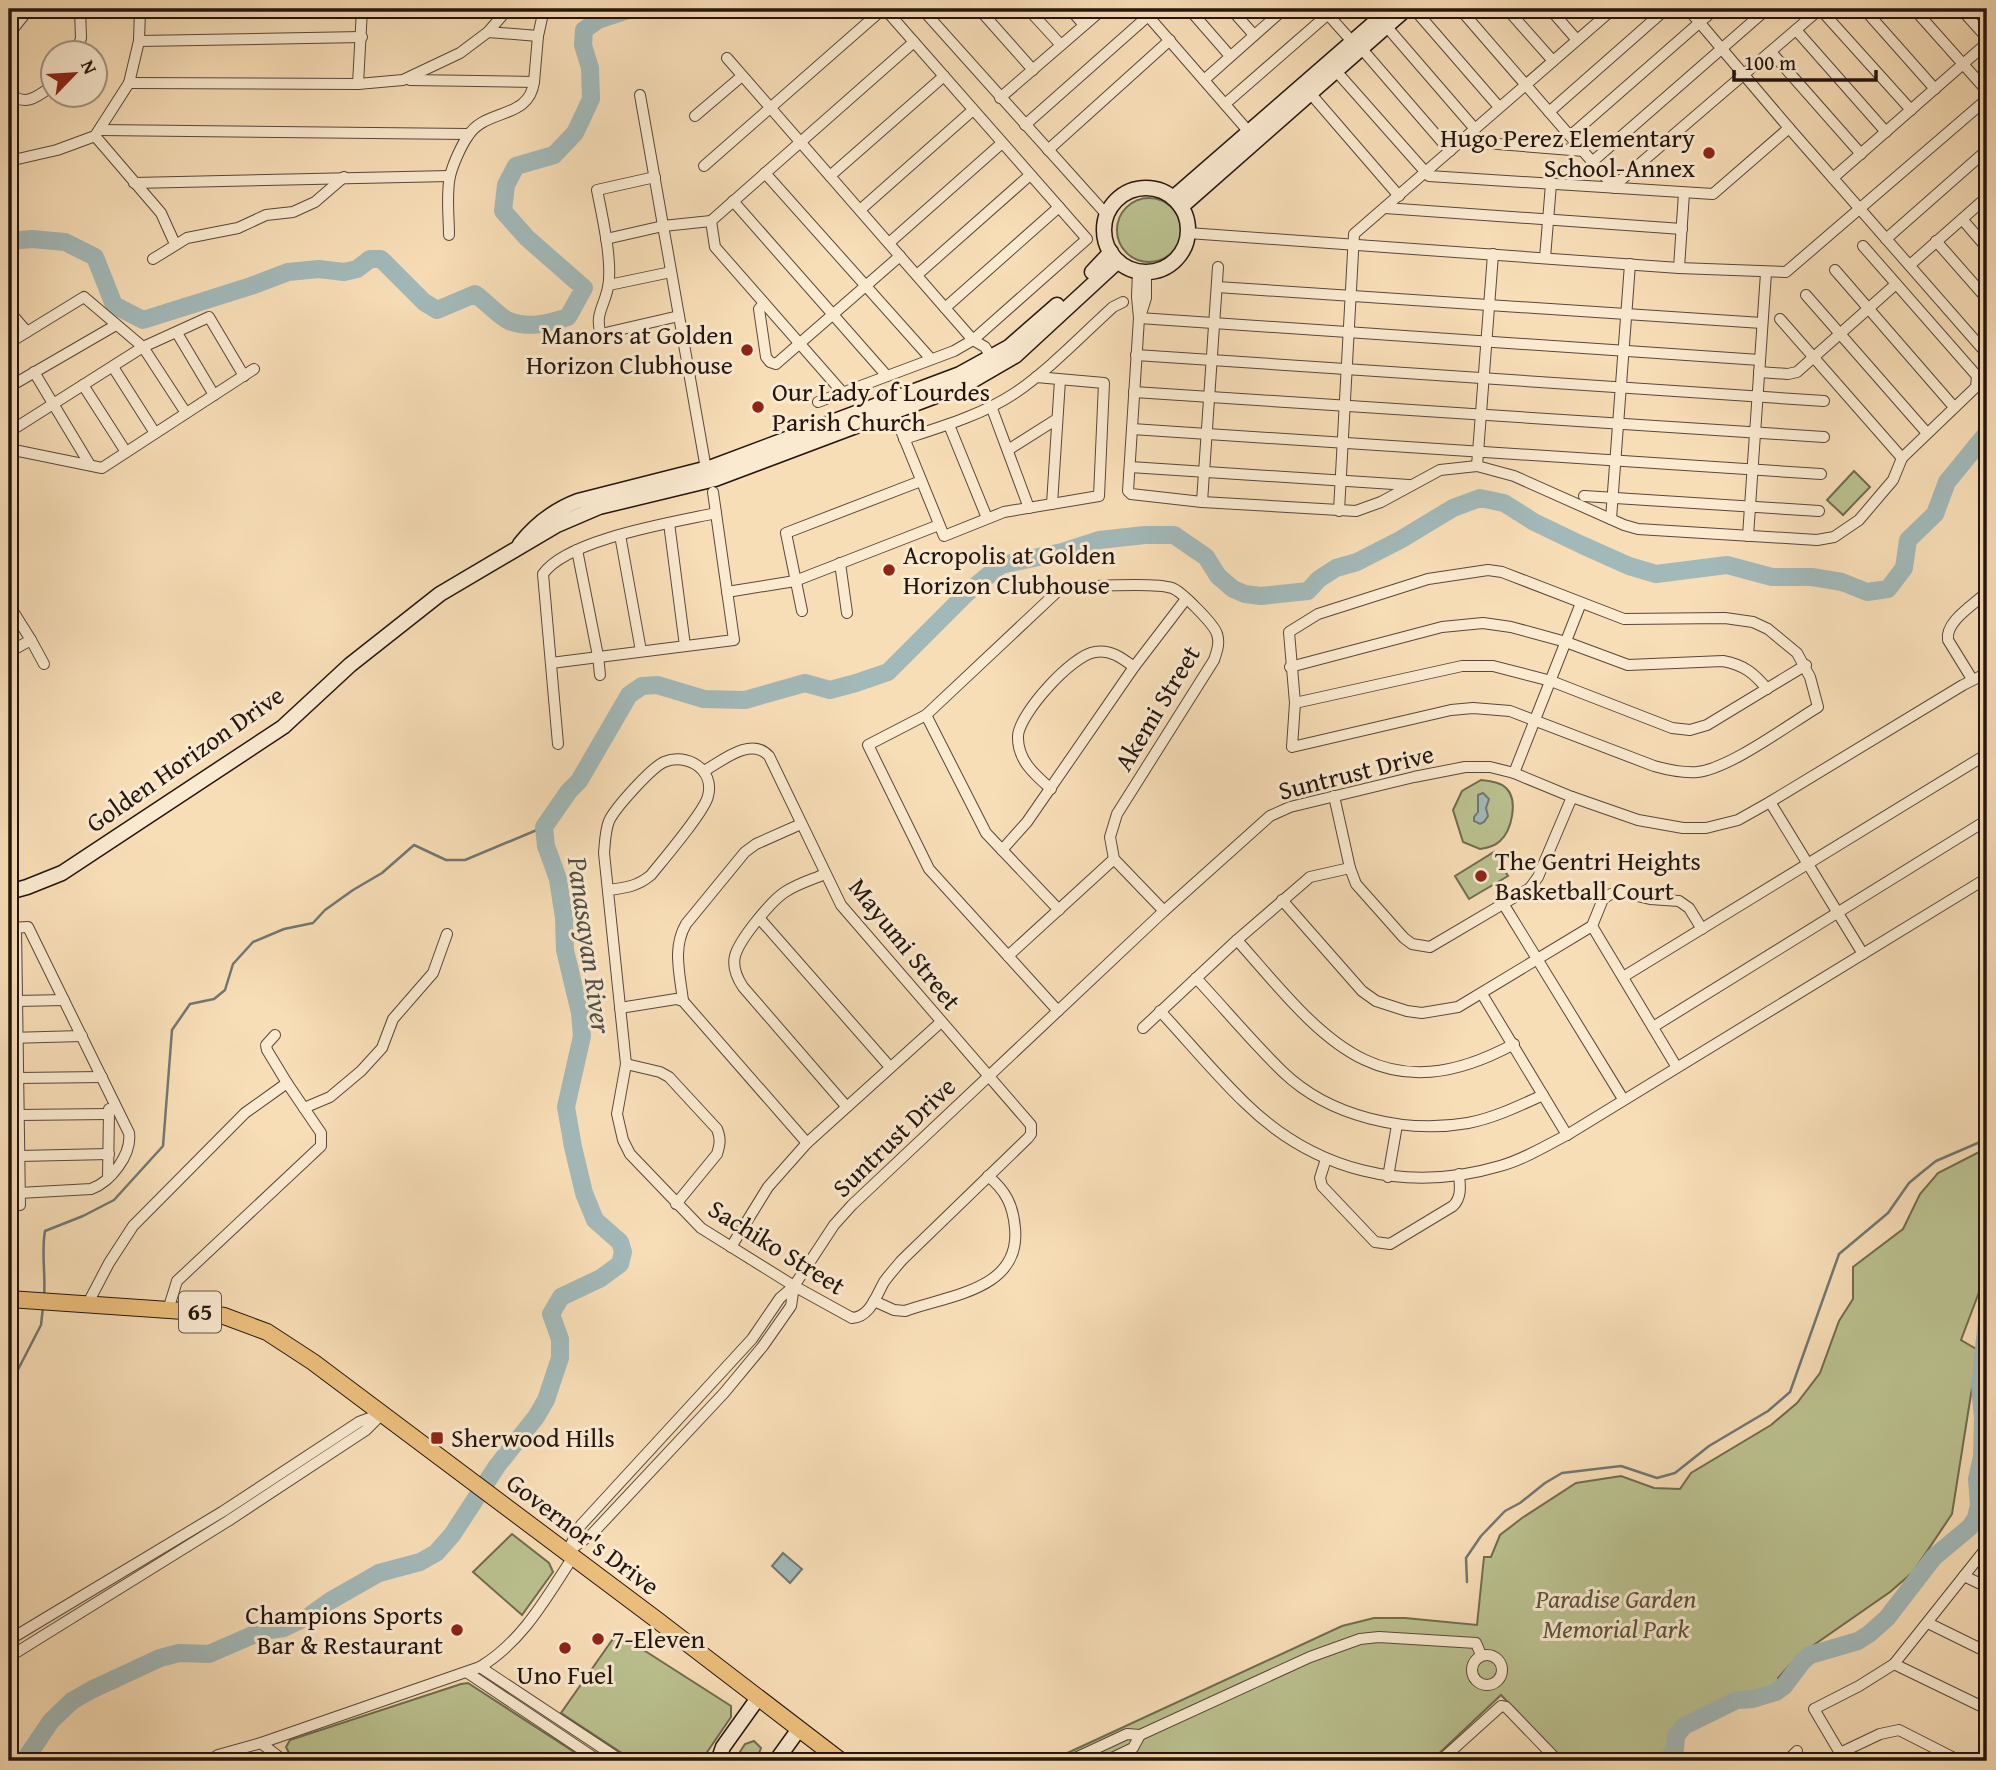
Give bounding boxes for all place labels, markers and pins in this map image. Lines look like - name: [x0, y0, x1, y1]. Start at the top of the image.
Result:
- place label: Hugo Perez Elementary School-Annex: [1440, 118, 1696, 187]
- marker: Hugo Perez Elementary School-Annex: [1701, 145, 1717, 161]
- place label: Manors at Golden Horizon Clubhouse: [526, 315, 733, 384]
- marker: Manors at Golden Horizon Clubhouse: [739, 342, 755, 358]
- place label: Our Lady of Lourdes Parish Church: [772, 372, 990, 441]
- marker: Our Lady of Lourdes Parish Church: [750, 399, 766, 415]
- place label: Acropolis at Golden Horizon Clubhouse: [903, 535, 1116, 604]
- marker: Acropolis at Golden Horizon Clubhouse: [881, 562, 897, 578]
- place label: The Gentri Heights Basketball Court: [1495, 841, 1701, 910]
- marker: The Gentri Heights Basketball Court: [1473, 868, 1489, 884]
- place label: Sherwood Hills: [451, 1418, 615, 1457]
- marker: Sherwood Hills: [429, 1430, 445, 1446]
- place label: Champions Sports Bar & Restaurant: [245, 1595, 443, 1664]
- place label: 7-Eleven: [612, 1619, 706, 1658]
- marker: Champions Sports Bar & Restaurant: [449, 1622, 465, 1638]
- marker: 7-Eleven: [590, 1631, 606, 1647]
- marker: Uno Fuel: [557, 1640, 573, 1656]
- place label: Uno Fuel: [517, 1655, 613, 1694]

